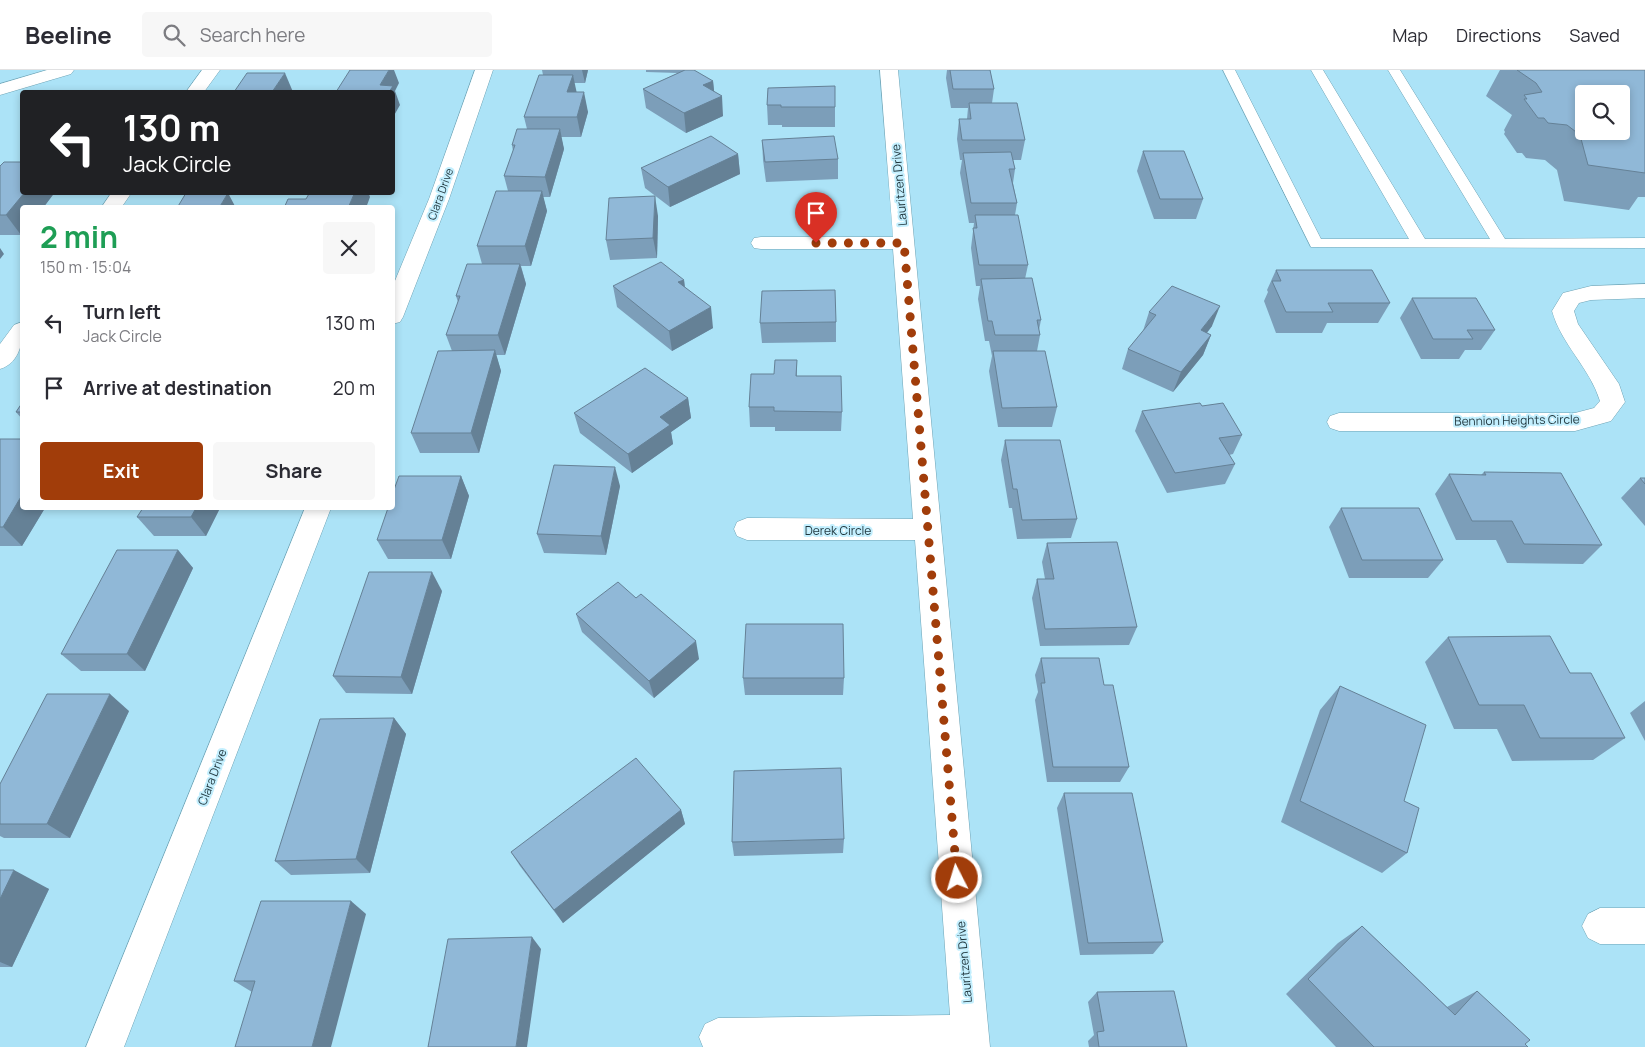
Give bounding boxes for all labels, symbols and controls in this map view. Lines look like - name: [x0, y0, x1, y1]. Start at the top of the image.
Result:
- search box: [142, 12, 492, 57]
- text: Beeline: [25, 18, 112, 51]
- icon: search: [160, 21, 188, 49]
- text: Search here: [200, 22, 305, 48]
- text: Map: [1392, 23, 1428, 47]
- text: Directions: [1456, 23, 1541, 47]
- text: Saved: [1569, 23, 1620, 47]
- map controls: [1575, 85, 1630, 140]
- button: search: [1575, 85, 1630, 140]
- text: 130 m: [123, 104, 220, 152]
- icon: left: [40, 110, 105, 175]
- street label: Lauritzen Drive: [887, 143, 911, 227]
- text: Jack Circle: [123, 149, 231, 179]
- street label: Clara Drive: [424, 165, 457, 222]
- pin: [795, 192, 837, 243]
- icon: arrive: [802, 199, 830, 227]
- text: 2 min: [40, 216, 118, 257]
- button: close: [323, 222, 375, 274]
- text: 150 m · 15:04: [40, 256, 132, 278]
- text: Turn left: [83, 299, 161, 325]
- icon: left: [40, 309, 68, 337]
- text: 130 m: [326, 310, 375, 336]
- text: Jack Circle: [83, 325, 162, 347]
- icon: arrive: [40, 374, 68, 402]
- text: Arrive at destination: [83, 375, 272, 401]
- text: 20 m: [333, 375, 375, 401]
- street label: Bennion Heights Circle: [1454, 410, 1580, 430]
- button: Exit: [40, 442, 203, 500]
- button: Share: [213, 442, 375, 500]
- street label: Derek Circle: [805, 522, 871, 539]
- street label: Clara Drive: [193, 746, 231, 808]
- position arrow: [930, 851, 982, 903]
- street label: Lauritzen Drive: [952, 920, 976, 1004]

